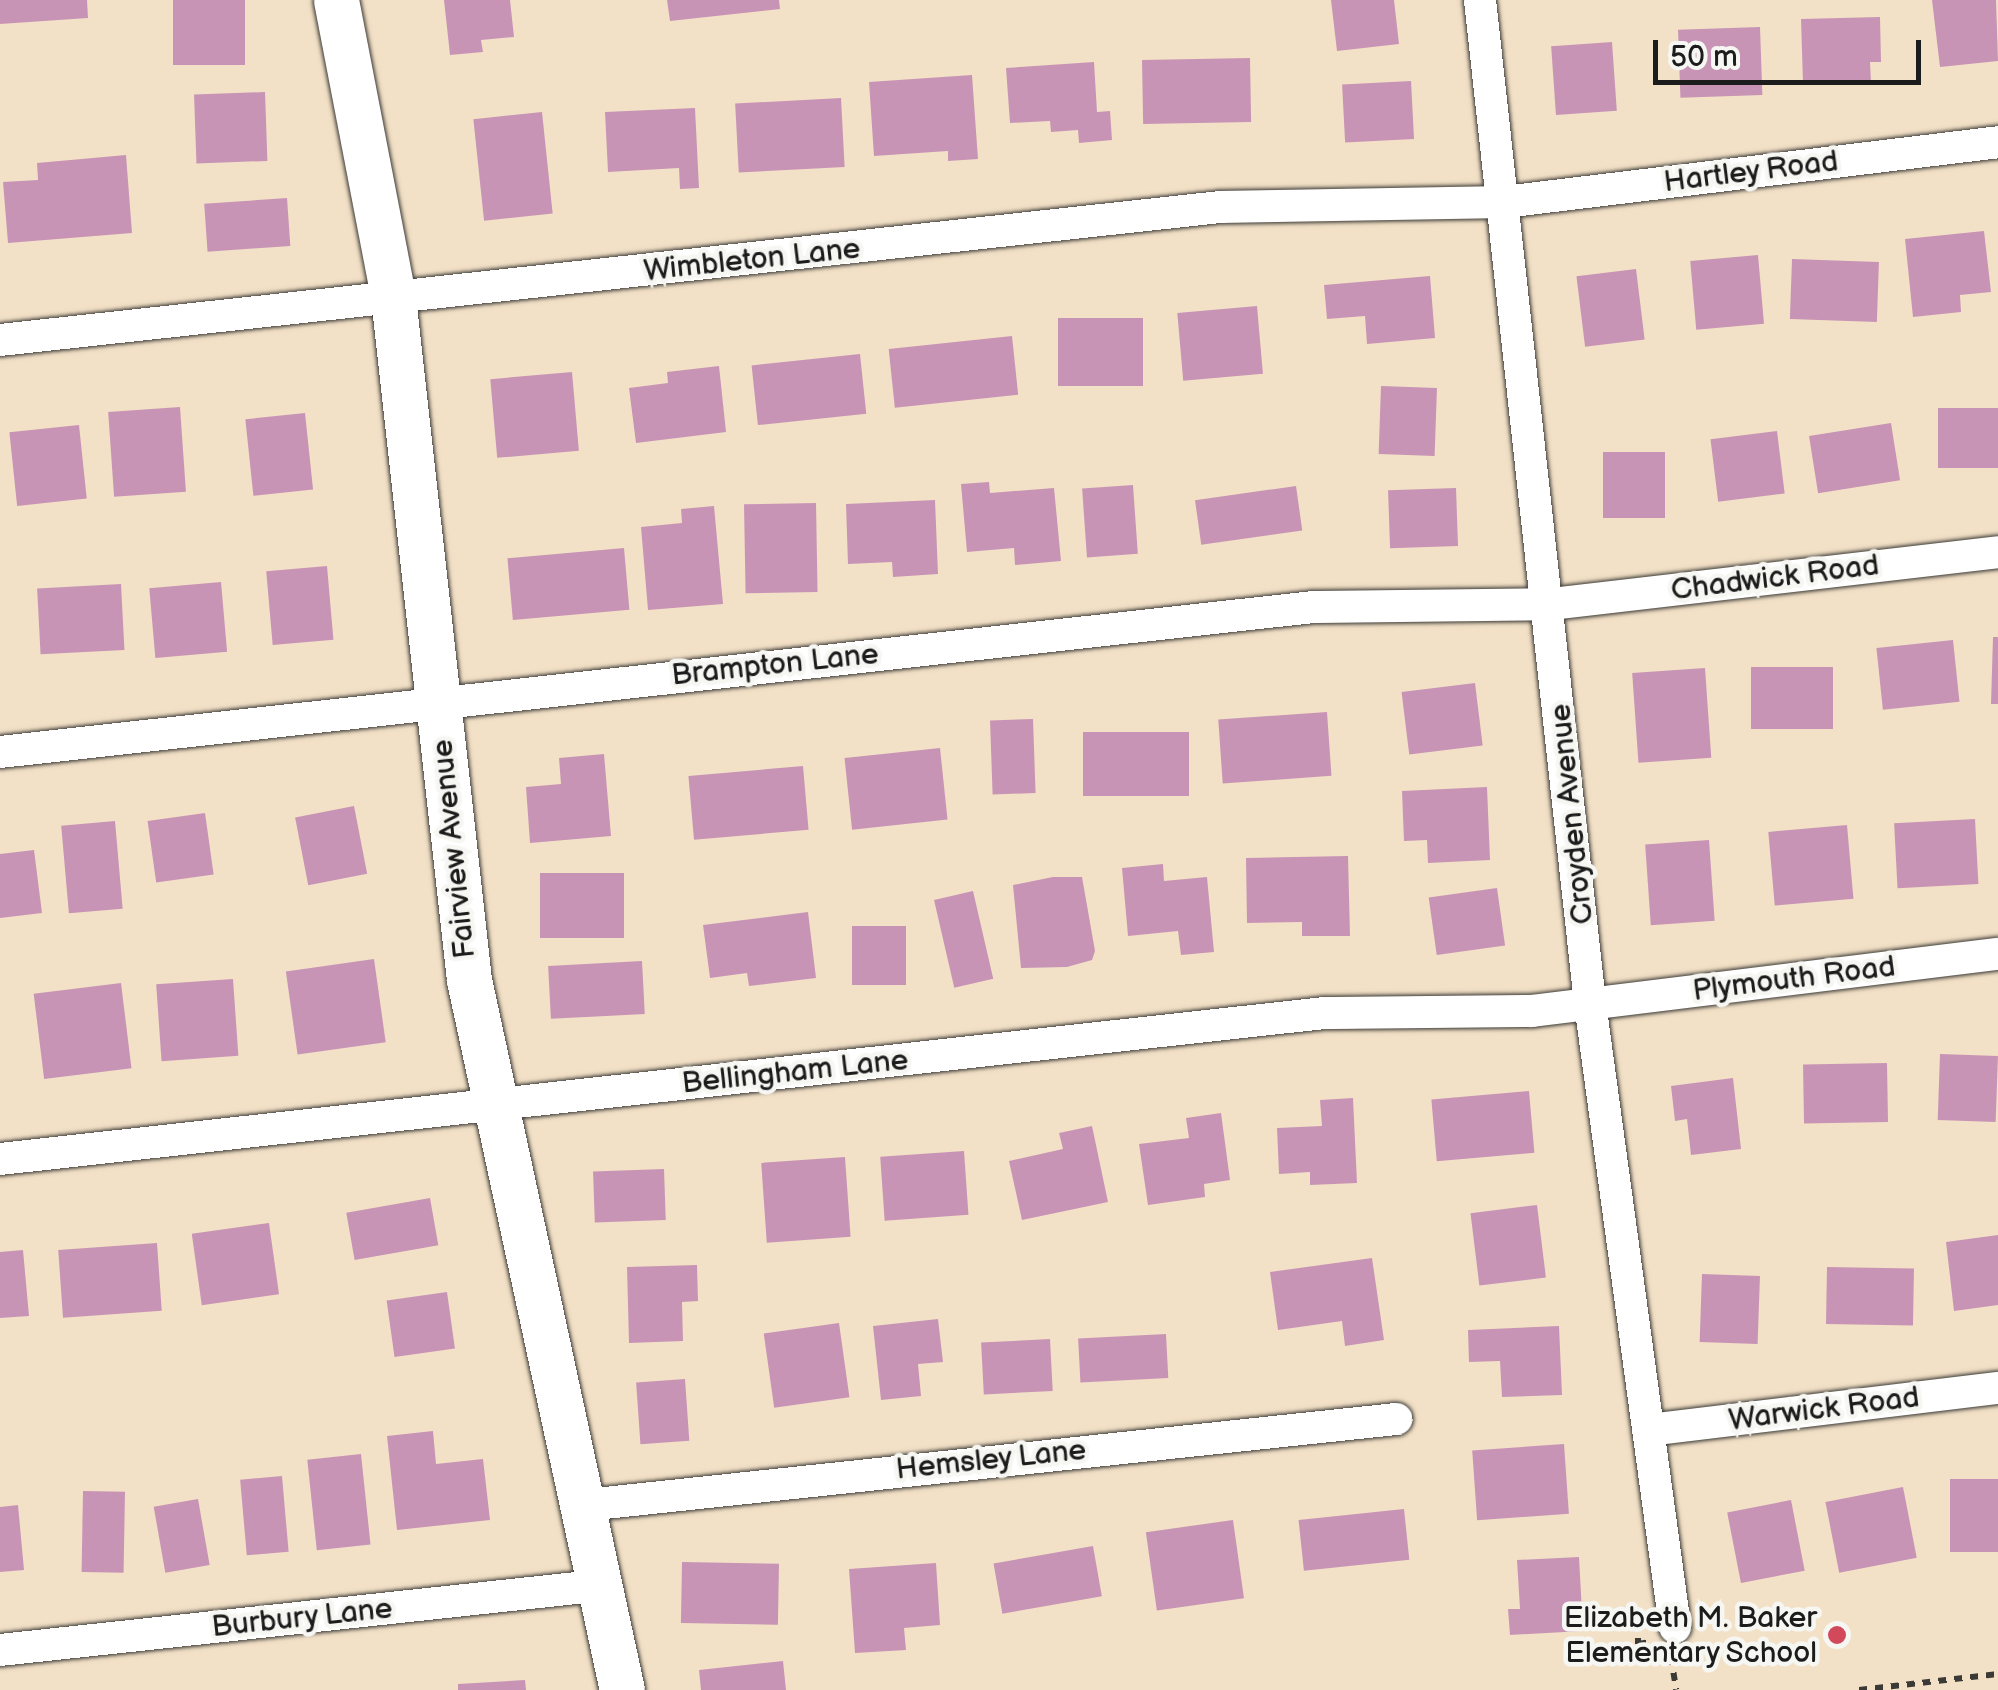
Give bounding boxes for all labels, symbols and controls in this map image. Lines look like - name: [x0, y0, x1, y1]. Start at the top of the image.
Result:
- scale bar: [1658, 20, 1926, 82]
- text: 50 m: [1670, 39, 1738, 75]
- street label: Hartley Road: [1661, 143, 1841, 201]
- street label: Wimbleton Lane: [642, 231, 862, 289]
- street label: Chadwick Road: [1669, 547, 1881, 609]
- street label: Brampton Lane: [670, 636, 880, 694]
- street label: Croyden Avenue: [1543, 702, 1601, 926]
- street label: Fairview Avenue: [425, 738, 483, 960]
- street label: Plymouth Road: [1691, 949, 1897, 1009]
- street label: Bellingham Lane: [680, 1042, 910, 1102]
- street label: Warwick Road: [1727, 1379, 1921, 1439]
- street label: Hemsley Lane: [893, 1432, 1089, 1488]
- street label: Burbury Lane: [209, 1591, 395, 1645]
- place label: Elizabeth M. Baker Elementary School: [1563, 1600, 1817, 1670]
- marker: Elizabeth M. Baker Elementary School: [1826, 1624, 1848, 1646]

